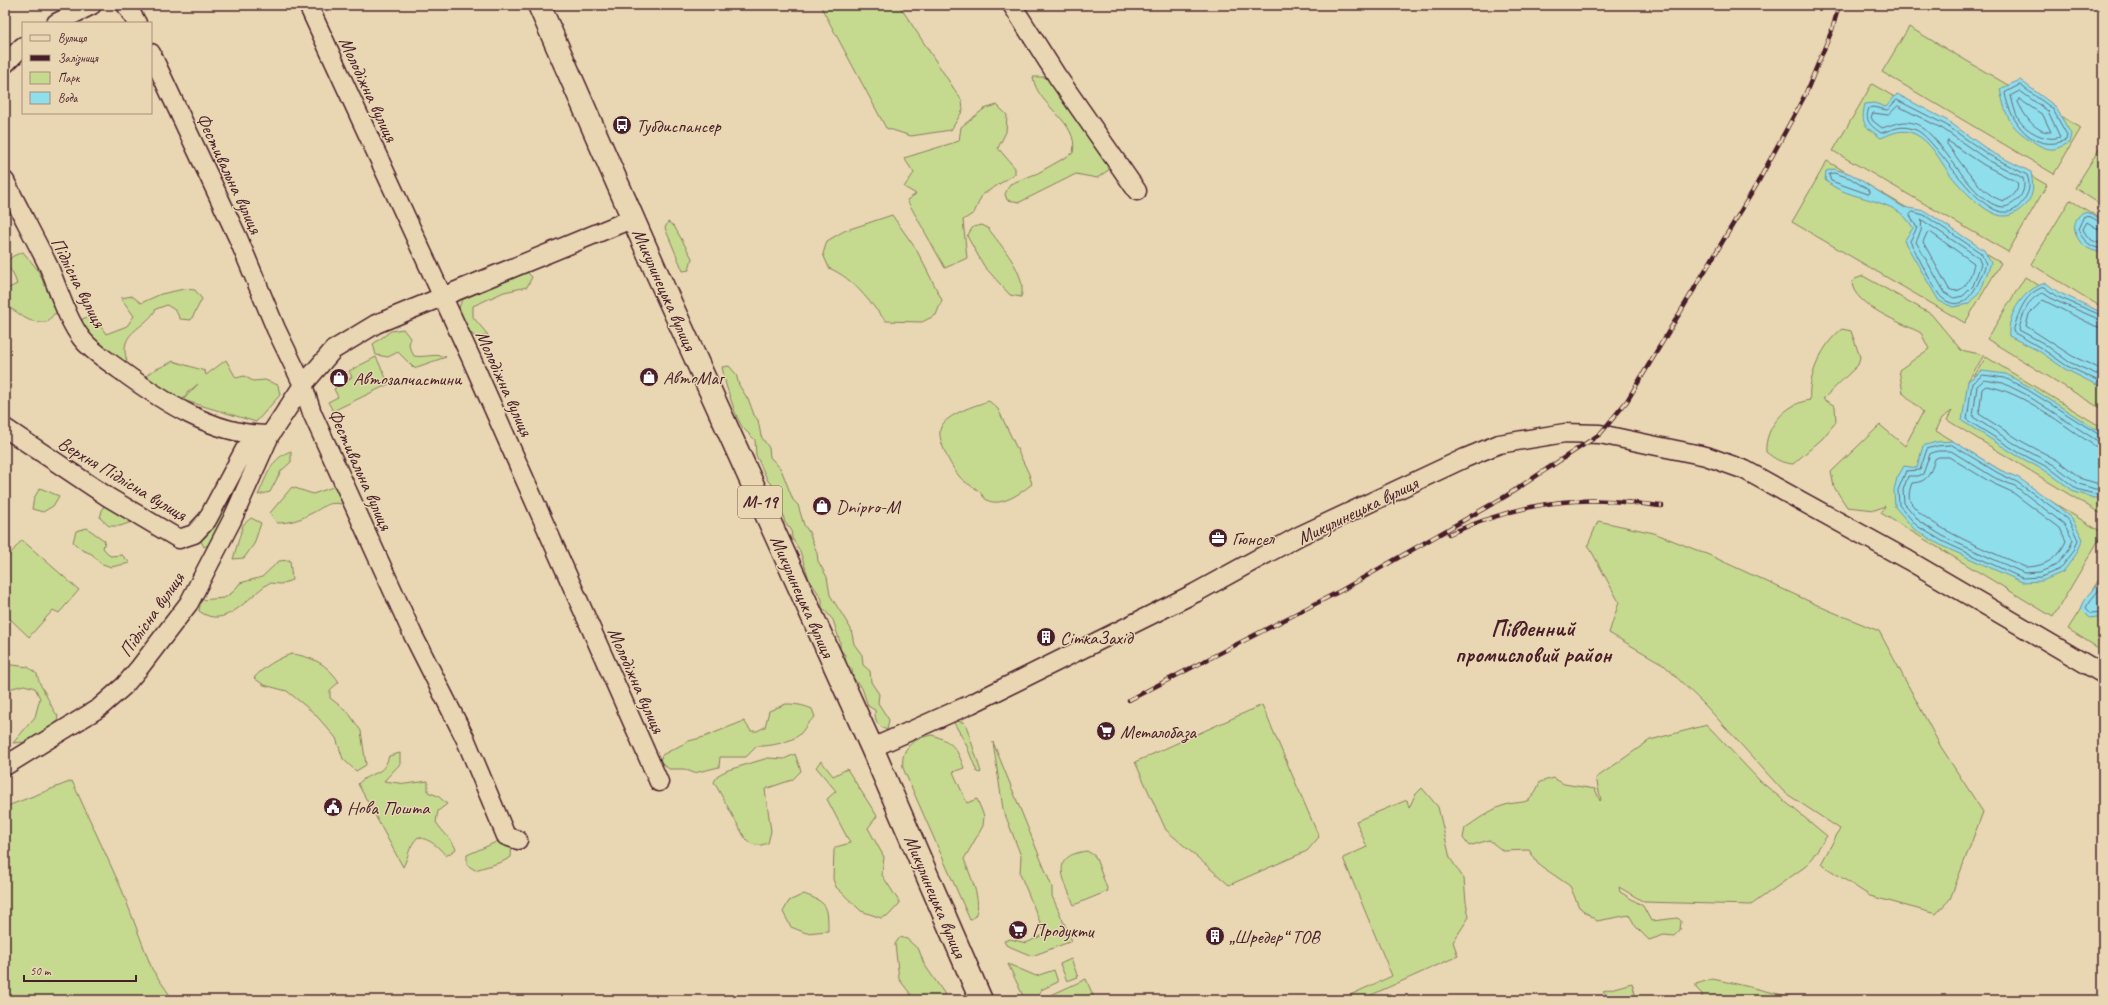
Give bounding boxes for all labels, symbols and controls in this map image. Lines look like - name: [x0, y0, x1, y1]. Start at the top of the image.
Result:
- legend: [22, 22, 152, 114]
- text: Вулиця: [58, 30, 87, 46]
- street label: Молодіжна вулиця: [333, 33, 403, 147]
- text: Залізниця: [58, 50, 99, 66]
- text: Парк: [58, 70, 81, 86]
- text: Вода: [58, 90, 79, 106]
- street label: Фестивальна вулиця: [191, 109, 268, 239]
- bus stop icon: Тубдиспансер: [611, 114, 633, 136]
- place label: Тубдиспансер: [636, 114, 722, 138]
- street label: Микулинецька вулиця: [626, 225, 703, 356]
- street label: Підлісна вулиця: [45, 233, 112, 333]
- street label: Молодіжна вулиця: [470, 327, 539, 441]
- shop icon: АвтоМаг: [638, 366, 660, 388]
- place label: АвтоМаг: [663, 366, 726, 390]
- shop icon: Автозапчастини: [328, 367, 350, 389]
- place label: Автозапчастини: [353, 367, 463, 391]
- street label: Фестивальна вулиця: [323, 405, 398, 535]
- street label: Верхня Підлісна вулиця: [54, 431, 192, 527]
- street label: Микулинецька вулиця: [1293, 470, 1423, 550]
- road number: М-19: [738, 486, 782, 518]
- shop icon: Dnipro-M: [811, 495, 833, 517]
- place label: Dnipro-M: [836, 495, 902, 519]
- office icon: Гюнсел: [1207, 527, 1229, 549]
- place label: Гюнсел: [1232, 527, 1276, 551]
- street label: Микулинецька вулиця: [764, 532, 841, 663]
- street label: Підлісна вулиця: [114, 567, 190, 662]
- district label: Південний промисловий район: [1455, 614, 1613, 669]
- street label: Молодіжна вулиця: [602, 624, 671, 738]
- building icon: СіткаЗахід: [1035, 626, 1057, 648]
- place label: СіткаЗахід: [1060, 626, 1135, 650]
- supermarket icon: Металобаза: [1095, 720, 1117, 742]
- place label: Металобаза: [1120, 720, 1197, 744]
- public building icon: Нова Пошта: [322, 796, 344, 818]
- place label: Нова Пошта: [347, 796, 431, 820]
- street label: Микулинецька вулиця: [898, 831, 973, 963]
- supermarket icon: Продукти: [1007, 919, 1029, 941]
- place label: Продукти: [1032, 919, 1095, 943]
- building icon: „Шредер“ ТОВ: [1204, 925, 1226, 947]
- place label: „Шредер“ ТОВ: [1229, 925, 1321, 949]
- scale bar: [24, 957, 136, 983]
- text: 50 m: [30, 963, 52, 979]

